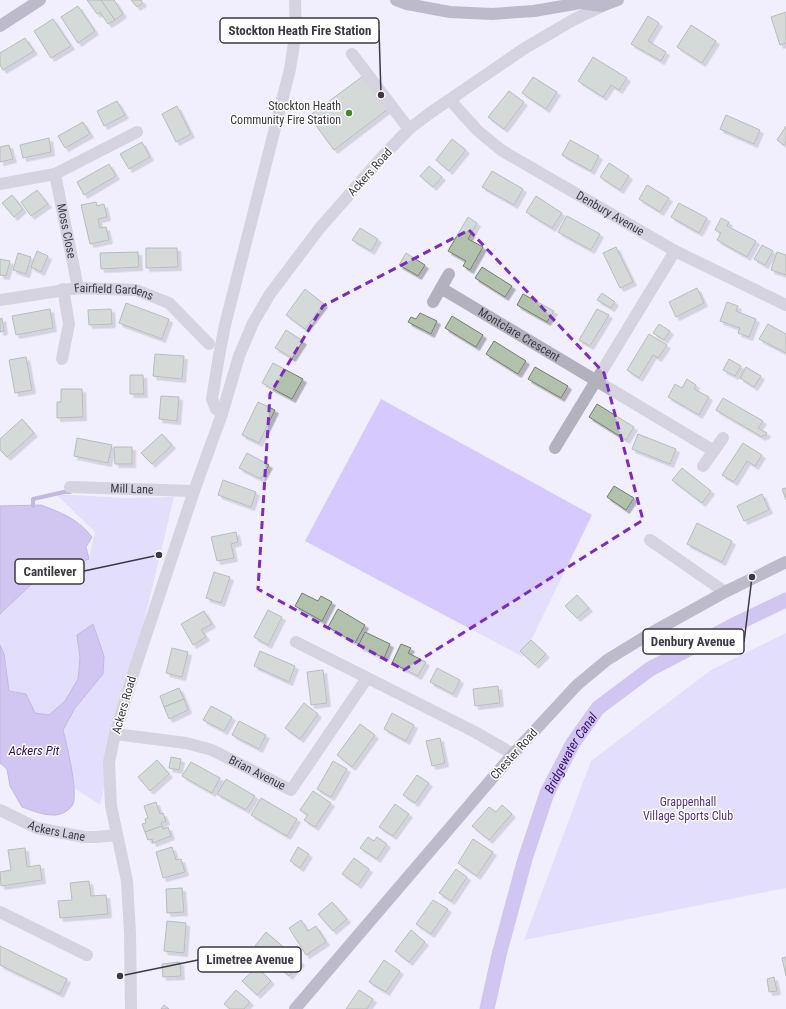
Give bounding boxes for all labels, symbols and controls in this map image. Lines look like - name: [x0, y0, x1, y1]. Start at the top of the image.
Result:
- callout: Stockton Heath Fire Station: [220, 18, 379, 43]
- text: Stockton Heath Fire Station: [229, 23, 371, 38]
- place label: Stockton Heath Community Fire Station: [230, 99, 341, 127]
- marker: Stockton Heath Community Fire Station: [344, 108, 354, 118]
- street label: Ackers Road: [345, 145, 395, 199]
- street label: Denbury Avenue: [574, 188, 647, 239]
- street label: Moss Close: [54, 202, 79, 260]
- street label: Fairfield Gardens: [73, 281, 155, 303]
- street label: Montclare Crescent: [476, 305, 563, 365]
- street label: Mill Lane: [110, 481, 154, 497]
- callout: Cantilever: [15, 559, 84, 584]
- text: Cantilever: [24, 564, 77, 579]
- callout: Denbury Avenue: [643, 629, 744, 654]
- text: Denbury Avenue: [651, 634, 735, 649]
- street label: Ackers Road: [109, 674, 139, 735]
- water label: Bridgewater Canal: [541, 709, 601, 796]
- street label: Chester Road: [488, 726, 540, 782]
- water label: Ackers Pit: [8, 743, 60, 758]
- street label: Brian Avenue: [226, 753, 288, 793]
- park label: Grappenhall Village Sports Club: [643, 795, 733, 823]
- street label: Ackers Lane: [26, 818, 87, 844]
- callout: Limetree Avenue: [198, 947, 301, 972]
- text: Limetree Avenue: [206, 952, 294, 967]

